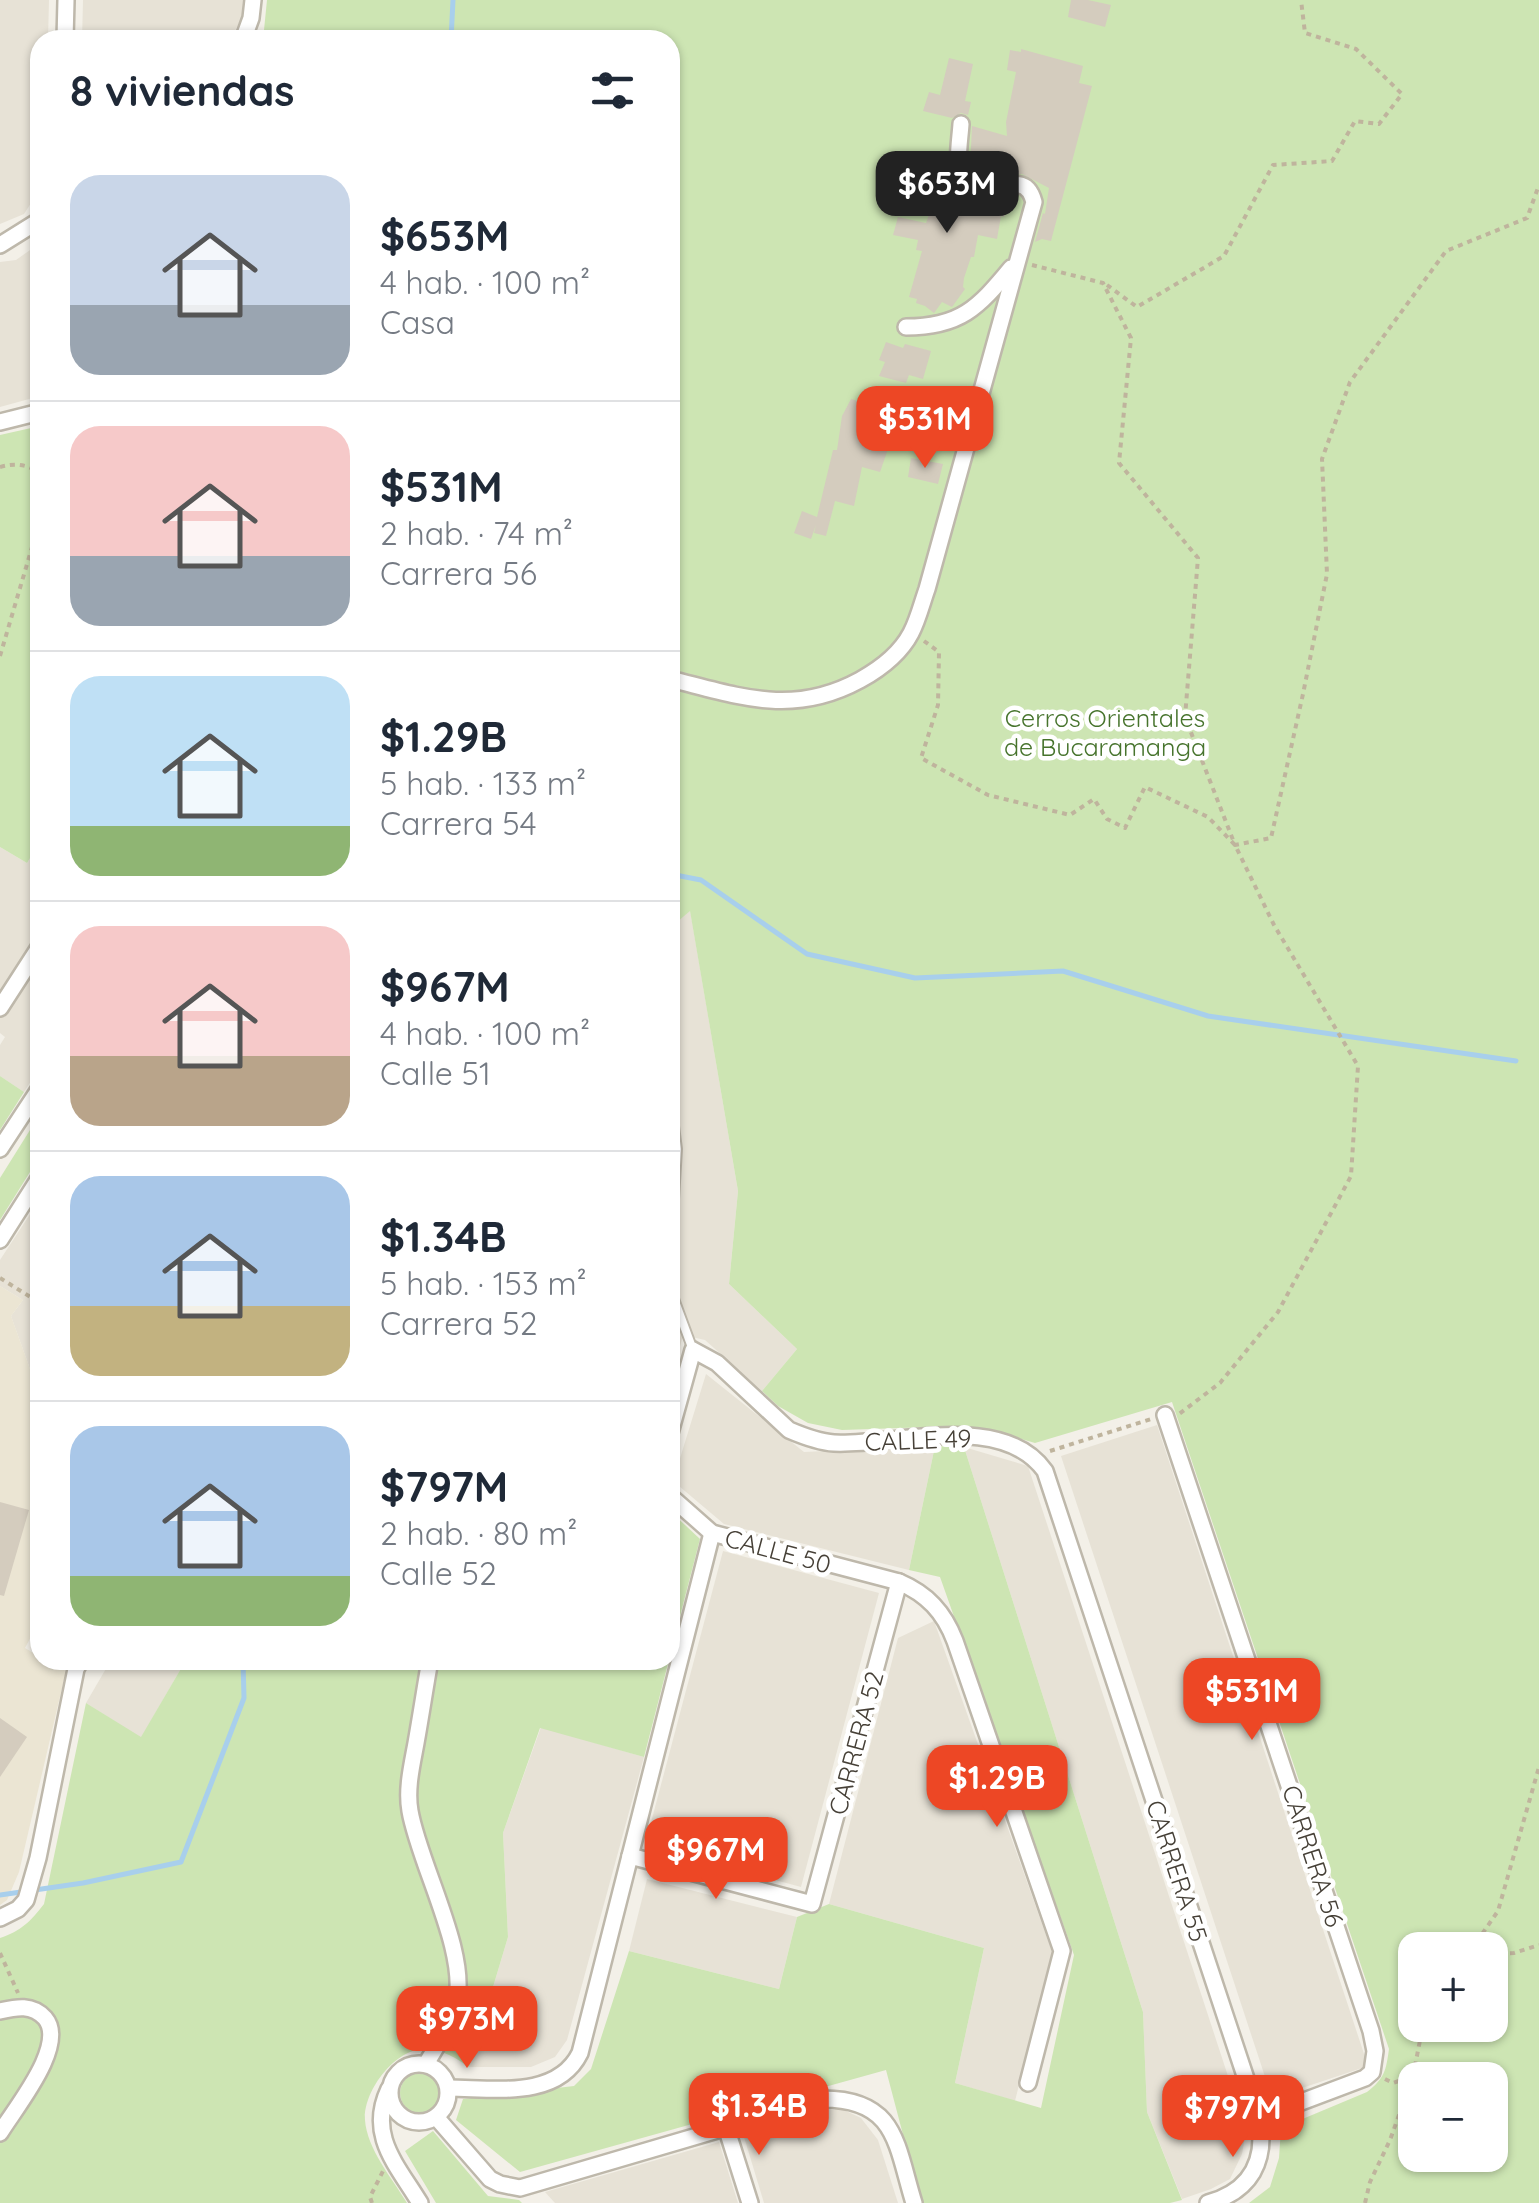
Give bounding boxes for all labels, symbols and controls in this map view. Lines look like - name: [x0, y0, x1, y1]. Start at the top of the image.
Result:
- icon: filters: [585, 63, 640, 118]
- text: 8 viviendas: [70, 64, 295, 117]
- pin: $653M: [877, 151, 1017, 236]
- text: $653M: [898, 163, 996, 203]
- text: $653M: [380, 209, 509, 262]
- icon: home: [150, 215, 270, 335]
- text: 4 hab. · 100 m²: [380, 262, 590, 302]
- text: Casa: [380, 302, 455, 342]
- pin: $531M: [855, 386, 995, 471]
- text: $531M: [878, 398, 972, 438]
- text: $531M: [380, 460, 503, 513]
- icon: home: [150, 466, 270, 586]
- text: 2 hab. · 74 m²: [380, 513, 573, 553]
- text: Carrera 56: [380, 553, 537, 593]
- park label: Cerros Orientales de Bucaramanga: [1004, 702, 1206, 762]
- text: $1.29B: [380, 710, 507, 763]
- icon: home: [150, 716, 270, 836]
- text: 5 hab. · 133 m²: [380, 763, 586, 803]
- text: Carrera 54: [380, 803, 537, 843]
- text: $967M: [380, 960, 510, 1013]
- icon: home: [150, 966, 270, 1086]
- text: 4 hab. · 100 m²: [380, 1013, 590, 1053]
- text: Calle 51: [380, 1053, 491, 1093]
- text: $1.34B: [380, 1210, 507, 1263]
- icon: home: [150, 1216, 270, 1336]
- text: 5 hab. · 153 m²: [380, 1263, 587, 1303]
- text: Carrera 52: [380, 1303, 538, 1343]
- street label: CALLE 49: [864, 1422, 972, 1457]
- text: $797M: [380, 1460, 508, 1513]
- icon: home: [150, 1466, 270, 1586]
- text: 2 hab. · 80 m²: [380, 1513, 577, 1553]
- street label: CALLE 50: [722, 1521, 835, 1580]
- text: Calle 52: [380, 1553, 497, 1593]
- pin: $531M: [1182, 1658, 1322, 1743]
- street label: CARRERA 52: [821, 1668, 890, 1818]
- text: $531M: [1205, 1670, 1299, 1710]
- pin: $1.29B: [916, 1745, 1078, 1830]
- text: $1.29B: [949, 1757, 1045, 1797]
- street label: CARRERA 56: [1276, 1781, 1351, 1931]
- street label: CARRERA 55: [1140, 1796, 1215, 1946]
- pin: $967M: [646, 1817, 786, 1902]
- text: $967M: [667, 1829, 765, 1869]
- map controls: [1398, 1932, 1508, 2172]
- button: +: [1398, 1932, 1508, 2042]
- pin: $973M: [397, 1986, 537, 2071]
- text: $973M: [418, 1998, 516, 2038]
- button: −: [1398, 2062, 1508, 2172]
- pin: $1.34B: [678, 2073, 840, 2158]
- pin: $797M: [1163, 2075, 1303, 2160]
- text: $1.34B: [711, 2085, 807, 2125]
- text: $797M: [1184, 2087, 1282, 2127]

